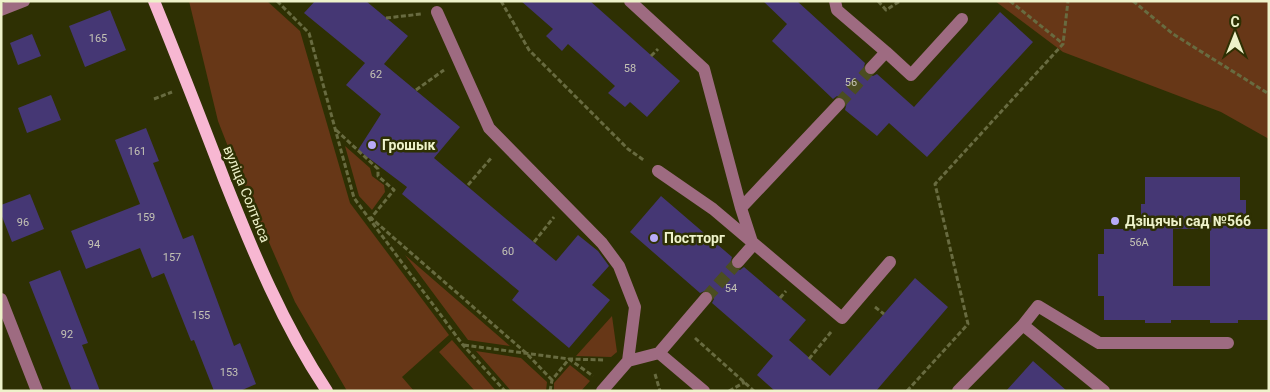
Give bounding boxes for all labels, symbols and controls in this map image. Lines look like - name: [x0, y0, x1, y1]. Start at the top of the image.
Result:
- north arrow: [1210, 10, 1260, 60]
- text: С: [1230, 14, 1240, 30]
- house number: 165: [89, 32, 107, 45]
- house number: 58: [624, 62, 636, 75]
- house number: 62: [370, 68, 382, 81]
- house number: 56: [845, 76, 857, 89]
- place label: Грошык: [382, 137, 436, 153]
- marker: Грошык: [366, 139, 378, 151]
- street label: вуліца Солтыса: [220, 143, 274, 245]
- house number: 161: [128, 145, 146, 158]
- house number: 159: [137, 211, 155, 224]
- place label: Дзіцячы сад №566: [1125, 213, 1251, 229]
- marker: Дзіцячы сад №566: [1109, 215, 1121, 227]
- house number: 96: [17, 216, 29, 229]
- place label: Постторг: [664, 230, 725, 246]
- marker: Постторг: [648, 232, 660, 244]
- house number: 56А: [1129, 236, 1150, 249]
- house number: 94: [88, 238, 100, 251]
- house number: 60: [502, 245, 514, 258]
- house number: 157: [163, 251, 181, 264]
- house number: 54: [725, 282, 737, 295]
- house number: 155: [192, 309, 210, 322]
- house number: 92: [61, 328, 73, 341]
- house number: 153: [220, 366, 238, 379]

